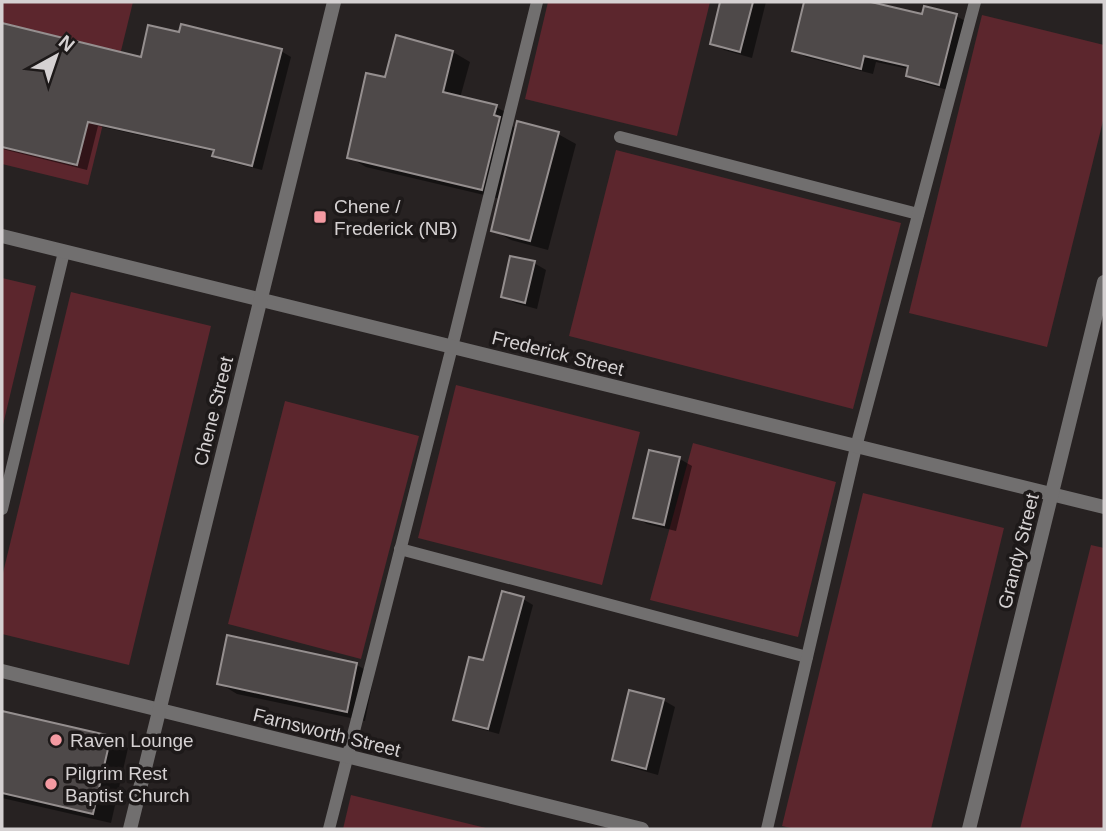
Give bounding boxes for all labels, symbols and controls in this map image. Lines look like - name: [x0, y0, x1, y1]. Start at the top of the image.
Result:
- north arrow: [21, 21, 91, 91]
- text: N: [55, 31, 79, 56]
- place label: Chene / Frederick (NB): [334, 196, 458, 239]
- marker: Chene / Frederick (NB): [312, 209, 328, 225]
- street label: Frederick Street: [490, 327, 627, 380]
- street label: Chene Street: [190, 354, 237, 468]
- street label: Grandy Street: [994, 491, 1043, 611]
- street label: Farnsworth Street: [251, 704, 403, 761]
- place label: Raven Lounge: [70, 730, 194, 751]
- marker: Raven Lounge: [48, 732, 64, 748]
- place label: Pilgrim Rest Baptist Church: [65, 763, 190, 806]
- marker: Pilgrim Rest Baptist Church: [43, 776, 59, 792]

